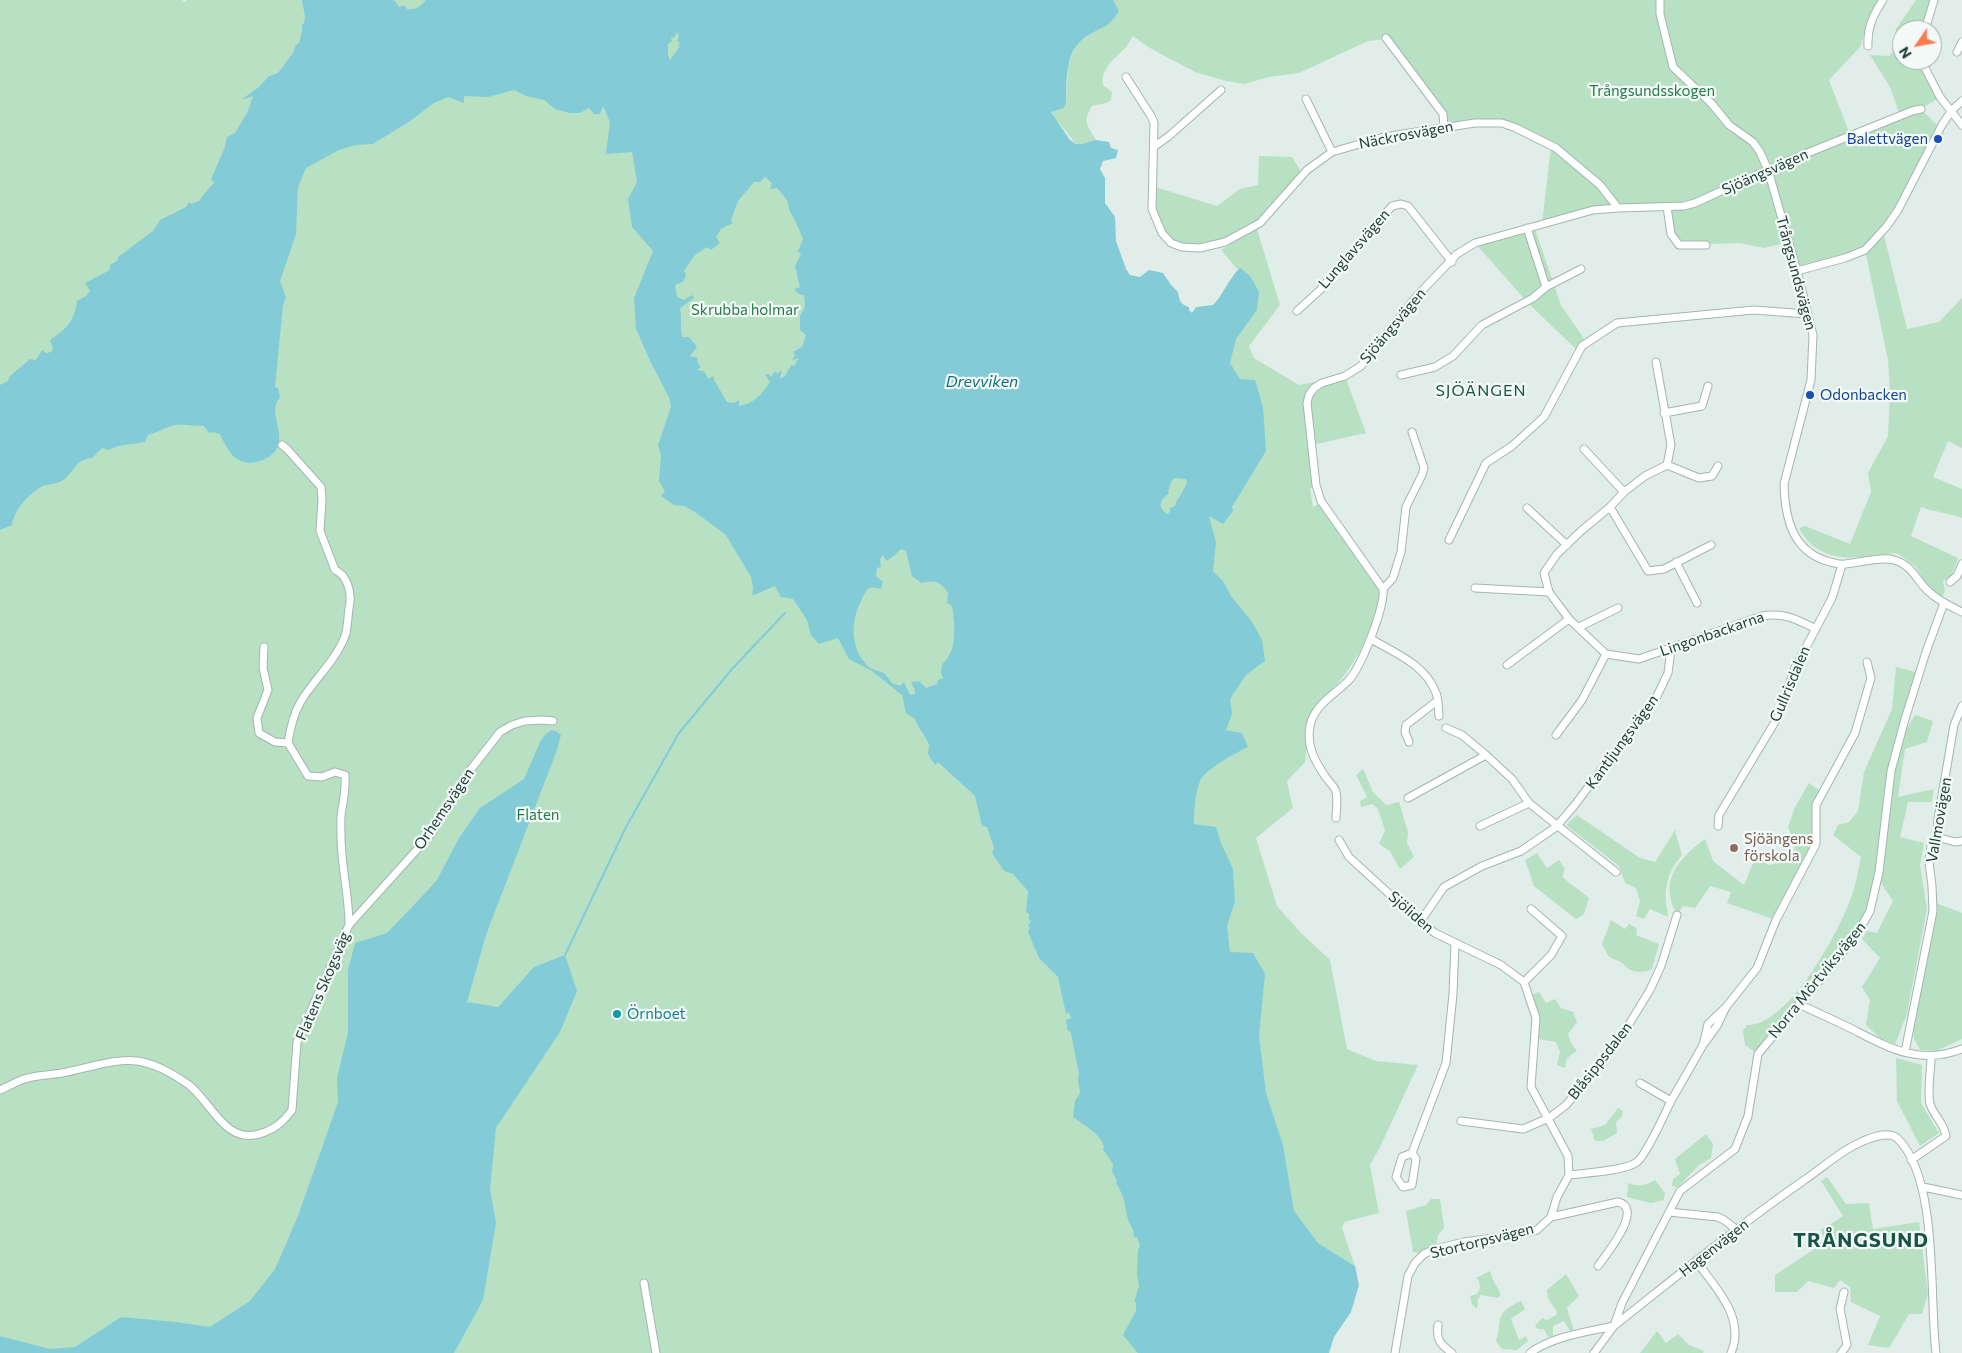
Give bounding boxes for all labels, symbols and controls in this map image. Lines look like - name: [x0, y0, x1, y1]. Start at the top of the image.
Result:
- north arrow: [1892, 20, 1942, 70]
- text: N: [1895, 44, 1915, 62]
- park label: Trångsundsskogen: [1589, 82, 1715, 100]
- street label: Näckrosvägen: [1357, 117, 1455, 153]
- place label: Balettvägen: [1847, 130, 1928, 148]
- marker: Balettvägen: [1932, 133, 1944, 145]
- street label: Sjöängsvägen: [1719, 145, 1811, 199]
- street label: Lunglavsvägen: [1315, 206, 1393, 292]
- street label: Trångsundsvägen: [1772, 214, 1820, 332]
- street label: Sjöängsvägen: [1356, 285, 1430, 367]
- park label: Skrubba holmar: [691, 301, 799, 319]
- water label: Drevviken: [946, 372, 1018, 392]
- district label: SJÖÄNGEN: [1434, 381, 1528, 401]
- place label: Odonbacken: [1820, 386, 1907, 404]
- marker: Odonbacken: [1804, 389, 1816, 401]
- street label: Lingonbackarna: [1657, 608, 1767, 660]
- street label: Gullrisdalen: [1766, 643, 1814, 725]
- street label: Kantljungsvägen: [1582, 691, 1662, 793]
- street label: Orhemsvägen: [410, 765, 478, 853]
- street label: Vallmovägen: [1923, 776, 1955, 864]
- park label: Flaten: [517, 806, 559, 824]
- place label: Sjöängens förskola: [1744, 830, 1813, 865]
- marker: Sjöängens förskola: [1728, 842, 1740, 854]
- street label: Sjöliden: [1385, 887, 1437, 937]
- street label: Norra Mörtviksvägen: [1765, 918, 1869, 1042]
- street label: Flatens Skogsväg: [292, 929, 354, 1043]
- place label: Örnboet: [627, 1005, 686, 1023]
- marker: Örnboet: [611, 1008, 623, 1020]
- street label: Blåsippsdalen: [1564, 1019, 1636, 1103]
- street label: Hagenvägen: [1676, 1215, 1752, 1281]
- street label: Stortorpsvägen: [1428, 1219, 1536, 1263]
- district label: TRÅNGSUND: [1792, 1228, 1930, 1252]

